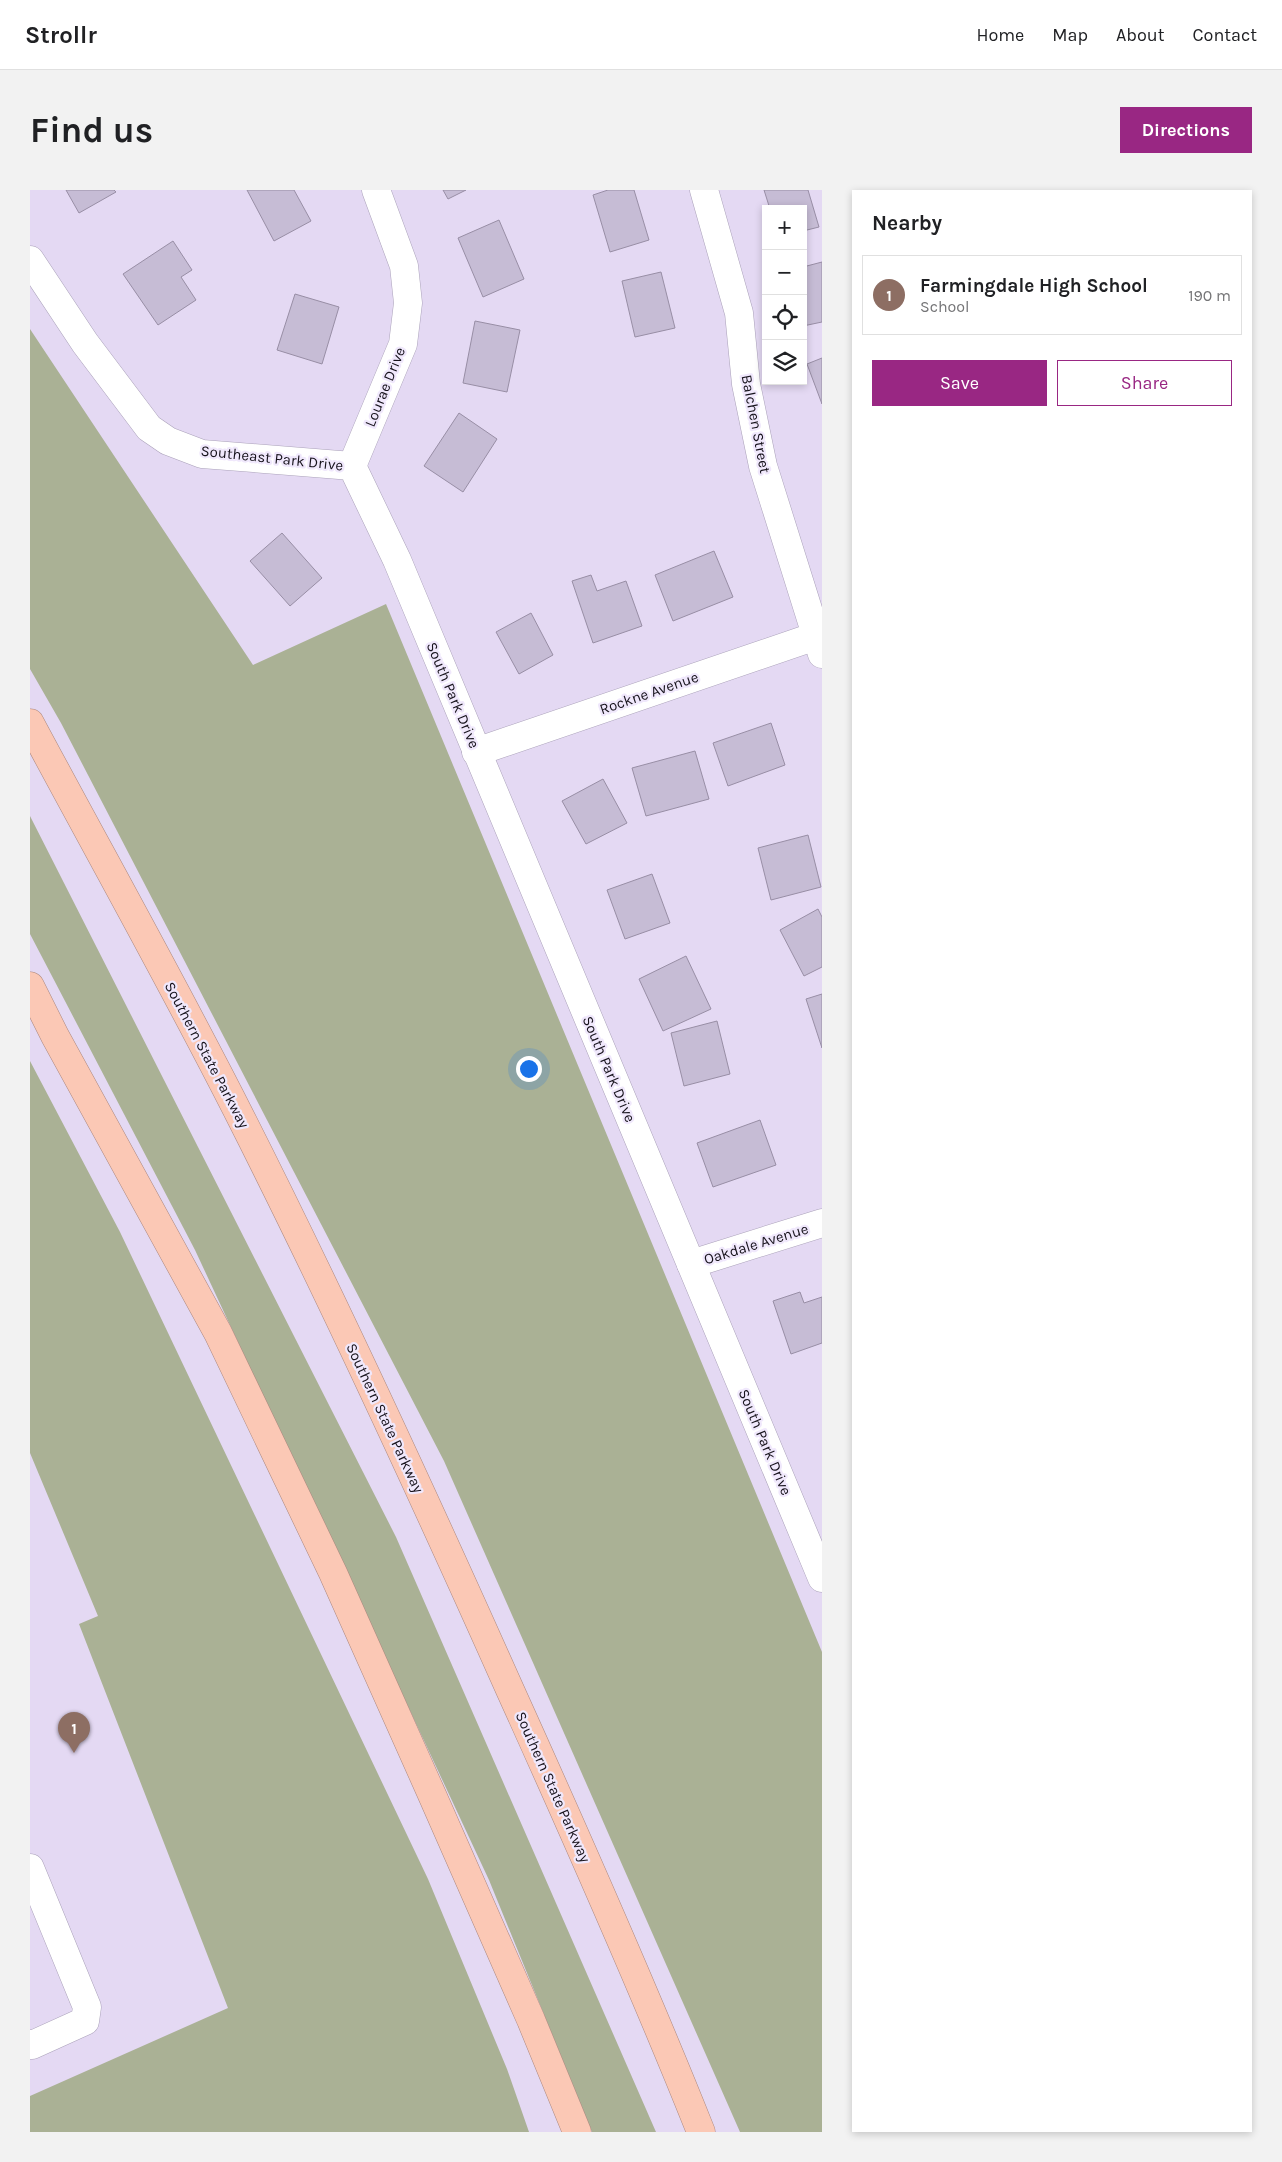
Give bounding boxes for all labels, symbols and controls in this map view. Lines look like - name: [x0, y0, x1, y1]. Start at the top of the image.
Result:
- text: Strollr: [25, 21, 97, 49]
- text: Home: [976, 24, 1024, 46]
- text: Map: [1052, 24, 1088, 46]
- text: About: [1116, 24, 1165, 46]
- text: Contact: [1193, 24, 1257, 46]
- button: Directions: [1120, 107, 1252, 153]
- text: Find us: [30, 110, 153, 151]
- map controls: [762, 205, 807, 385]
- button: +: [762, 205, 807, 250]
- text: Nearby: [872, 211, 942, 235]
- button: −: [762, 250, 807, 295]
- text: Farmingdale High School: [920, 275, 1148, 297]
- text: 1: [886, 286, 892, 305]
- text: 190 m: [1188, 286, 1231, 305]
- button: locate: [762, 295, 807, 340]
- text: School: [920, 297, 970, 316]
- button: layers: [762, 340, 807, 385]
- street label: Lourae Drive: [361, 345, 409, 429]
- button: Save: [872, 360, 1047, 406]
- button: Share: [1057, 360, 1232, 406]
- street label: Balchen Street: [738, 373, 774, 475]
- street label: Southeast Park Drive: [200, 442, 344, 474]
- street label: South Park Drive: [423, 639, 483, 751]
- street label: Rockne Avenue: [597, 668, 701, 718]
- street label: Southern State Parkway: [161, 979, 253, 1131]
- street label: South Park Drive: [579, 1013, 639, 1125]
- your location: [516, 1056, 542, 1082]
- street label: Oakdale Avenue: [702, 1220, 810, 1268]
- street label: Southern State Parkway: [342, 1340, 428, 1496]
- street label: South Park Drive: [735, 1386, 795, 1498]
- street label: Southern State Parkway: [512, 1709, 594, 1865]
- pin: 1: [58, 1712, 90, 1753]

